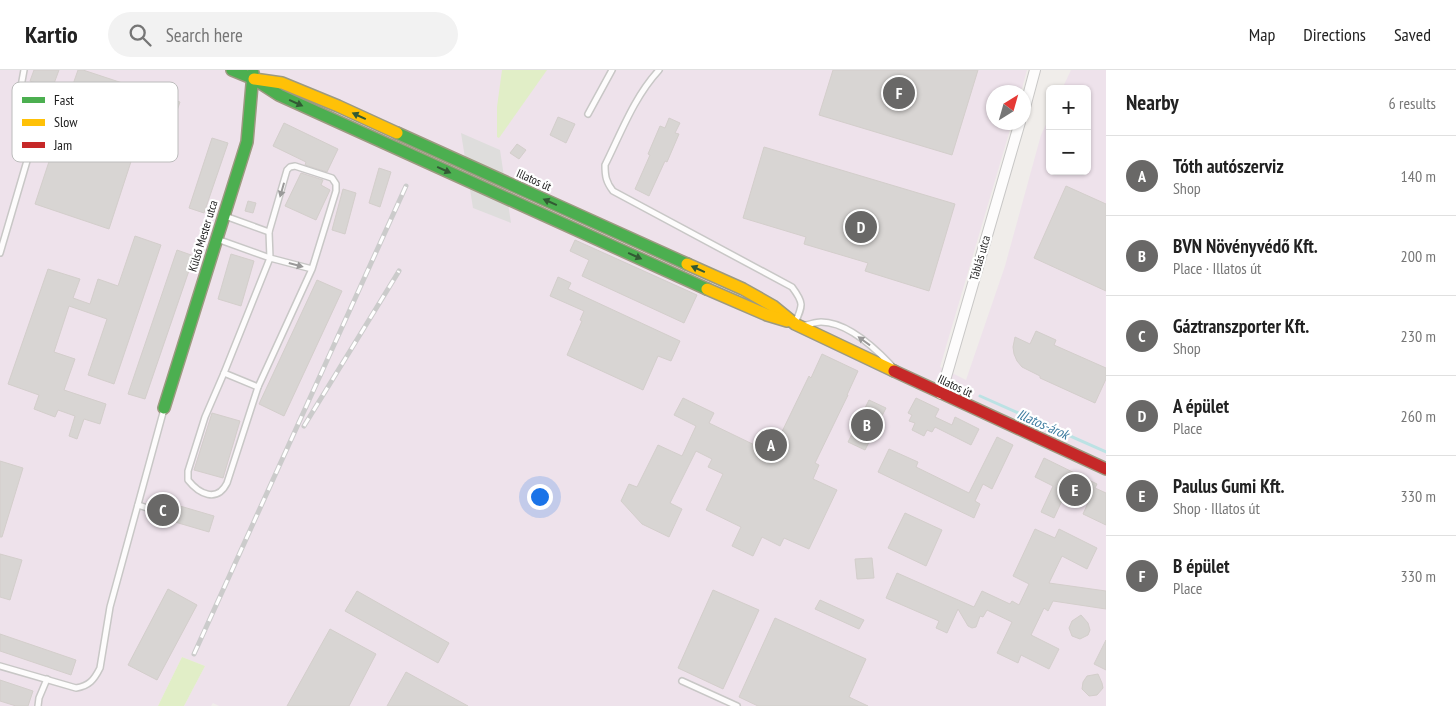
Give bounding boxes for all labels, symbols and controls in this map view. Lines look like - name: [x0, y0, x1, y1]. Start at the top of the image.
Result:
- search box: [108, 12, 458, 57]
- text: Kartio: [25, 19, 78, 50]
- icon: search: [126, 21, 154, 49]
- text: Search here: [166, 23, 243, 47]
- text: Map: [1249, 23, 1275, 46]
- text: Directions: [1303, 23, 1366, 46]
- text: Saved: [1394, 23, 1431, 46]
- pin: F: [883, 74, 915, 112]
- legend: [12, 82, 178, 162]
- north arrow: [986, 85, 1031, 130]
- map controls: [1046, 85, 1091, 175]
- button: +: [1046, 85, 1091, 130]
- text: Nearby: [1126, 89, 1179, 116]
- text: Fast: [54, 91, 74, 109]
- text: 6 results: [1389, 93, 1436, 113]
- one-way arrow: [289, 99, 303, 107]
- one-way arrow: [352, 111, 366, 119]
- text: Slow: [54, 113, 78, 131]
- button: −: [1046, 130, 1091, 175]
- text: Jam: [53, 136, 72, 154]
- text: Tóth autószerviz: [1173, 154, 1284, 178]
- street label: Illatos út: [514, 165, 555, 194]
- one-way arrow: [437, 166, 451, 174]
- text: A: [1138, 166, 1146, 186]
- text: 140 m: [1401, 166, 1436, 186]
- text: Shop: [1173, 178, 1201, 198]
- one-way arrow: [277, 182, 285, 197]
- street label: Külső Mester utca: [185, 198, 221, 273]
- one-way arrow: [543, 198, 557, 206]
- pin: D: [845, 208, 877, 246]
- street label: Táblás utca: [966, 233, 993, 282]
- text: BVN Növényvédő Kft.: [1173, 234, 1318, 258]
- text: B: [1138, 246, 1146, 266]
- text: 200 m: [1401, 246, 1436, 266]
- one-way arrow: [628, 253, 642, 261]
- text: Place · Illatos út: [1173, 258, 1261, 278]
- one-way arrow: [289, 261, 304, 269]
- one-way arrow: [691, 264, 705, 272]
- text: Gáztranszporter Kft.: [1173, 314, 1309, 338]
- text: C: [1138, 326, 1146, 346]
- text: 230 m: [1401, 326, 1436, 346]
- one-way arrow: [858, 335, 871, 346]
- text: Shop: [1173, 338, 1201, 358]
- street label: Illatos út: [935, 371, 976, 400]
- text: A épület: [1173, 394, 1229, 418]
- water label: Illatos-árok: [1014, 405, 1073, 444]
- pin: B: [851, 406, 883, 444]
- text: D: [1138, 406, 1146, 426]
- text: 260 m: [1401, 406, 1436, 426]
- text: Place: [1173, 418, 1202, 438]
- pin: A: [755, 426, 787, 464]
- pin: E: [1059, 471, 1091, 509]
- text: Paulus Gumi Kft.: [1173, 474, 1285, 498]
- your location: [527, 484, 553, 510]
- text: E: [1139, 486, 1145, 506]
- text: 330 m: [1401, 486, 1436, 506]
- pin: C: [147, 491, 179, 529]
- text: Shop · Illatos út: [1173, 498, 1260, 518]
- text: B épület: [1173, 554, 1230, 578]
- text: F: [1139, 566, 1145, 586]
- text: 330 m: [1401, 566, 1436, 586]
- text: Place: [1173, 578, 1202, 598]

